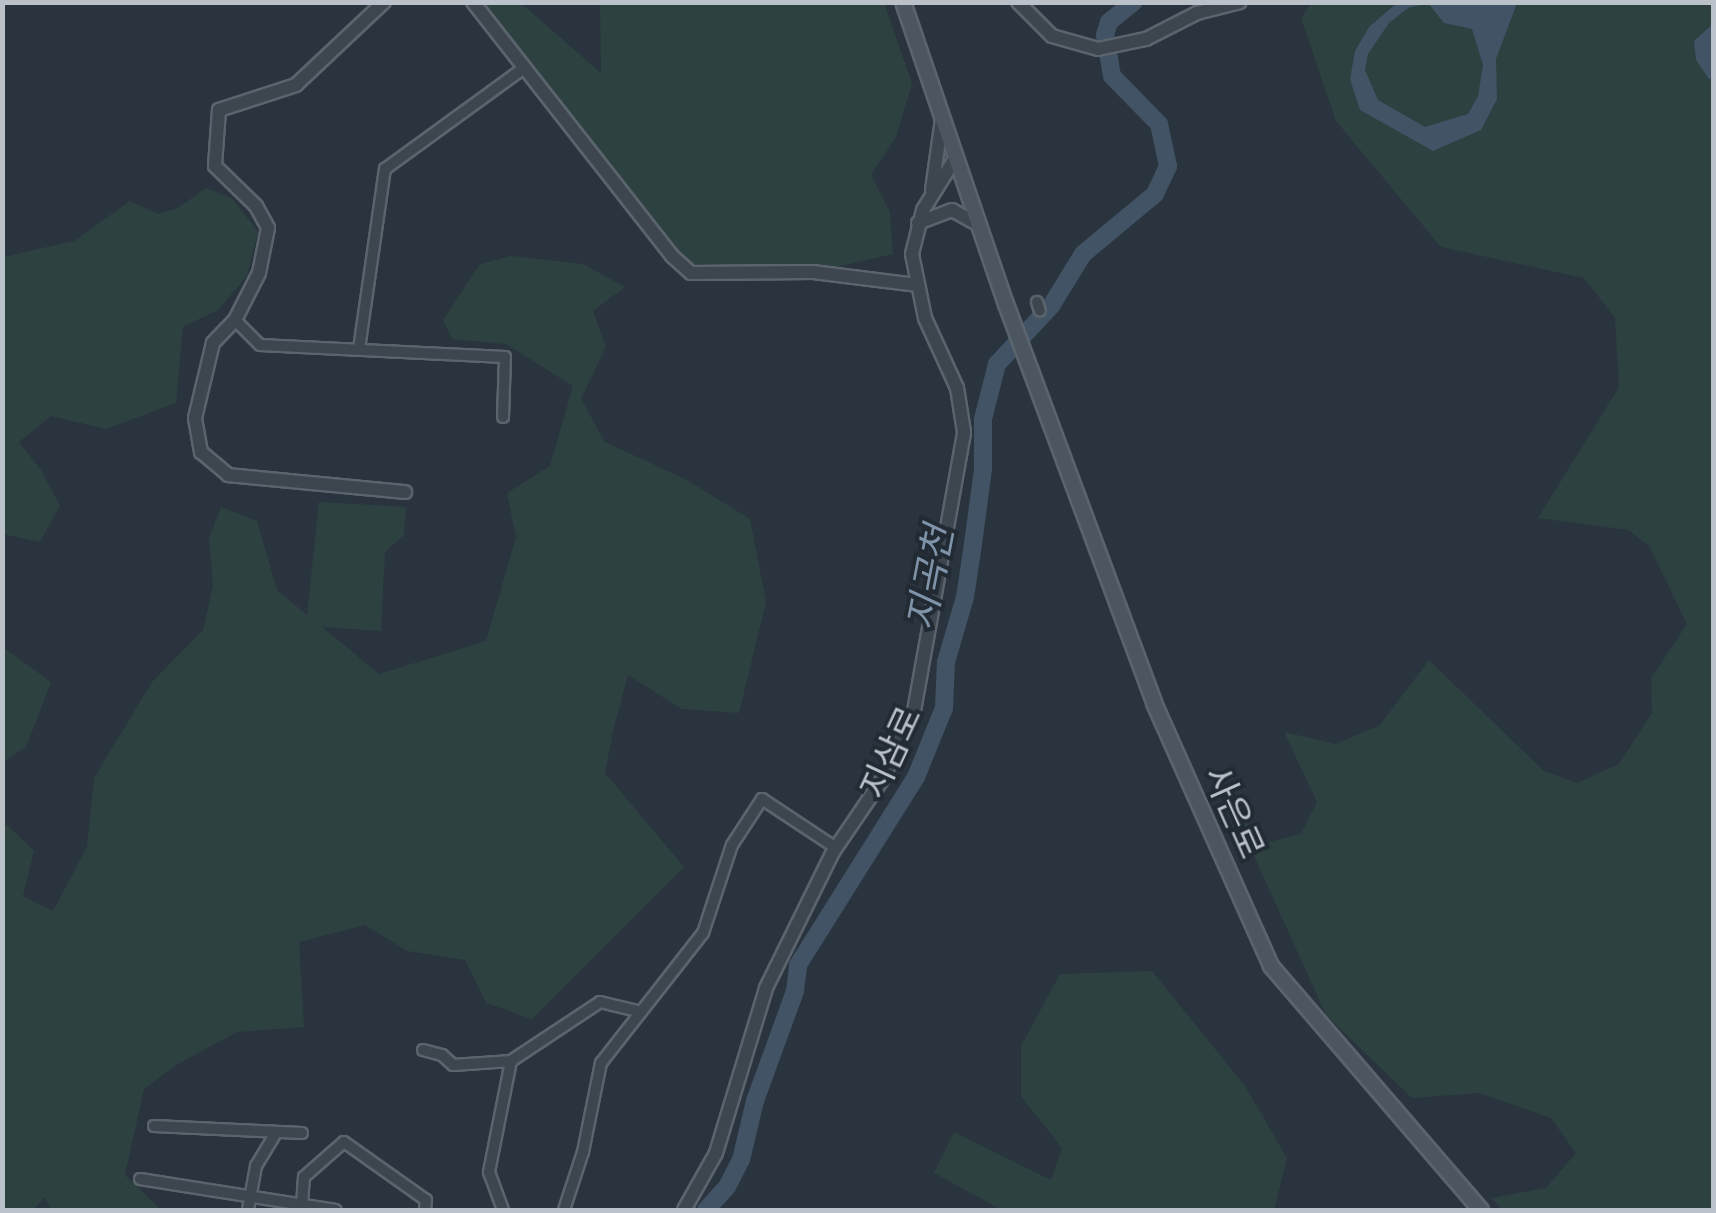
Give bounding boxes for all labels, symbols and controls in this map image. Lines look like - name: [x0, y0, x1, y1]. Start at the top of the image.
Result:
- water label: 지곡천: [898, 522, 962, 634]
- street label: 지삼로: [851, 699, 929, 805]
- street label: 사은로: [1196, 759, 1274, 865]

